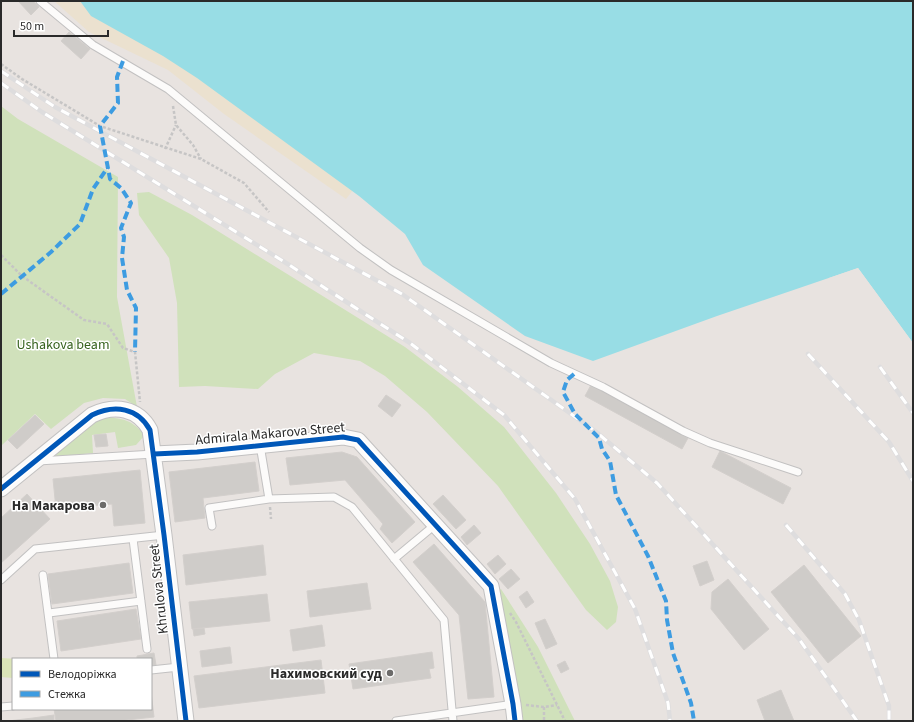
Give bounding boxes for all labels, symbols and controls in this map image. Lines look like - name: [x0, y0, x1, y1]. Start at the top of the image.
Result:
- scale bar: [14, 12, 108, 38]
- text: 50 m: [20, 18, 44, 35]
- park label: Ushakova beam: [17, 335, 110, 355]
- street label: Admirala Makarova Street: [195, 417, 346, 450]
- place label: На Макарова: [12, 496, 95, 516]
- marker: На Макарова: [98, 500, 108, 510]
- street label: Khrulova Street: [144, 543, 174, 635]
- legend: [12, 658, 152, 710]
- place label: Нахимовский суд: [270, 664, 383, 684]
- text: Велодоріжка: [48, 666, 117, 683]
- marker: Нахимовский суд: [385, 668, 395, 678]
- text: Стежка: [48, 686, 86, 703]

